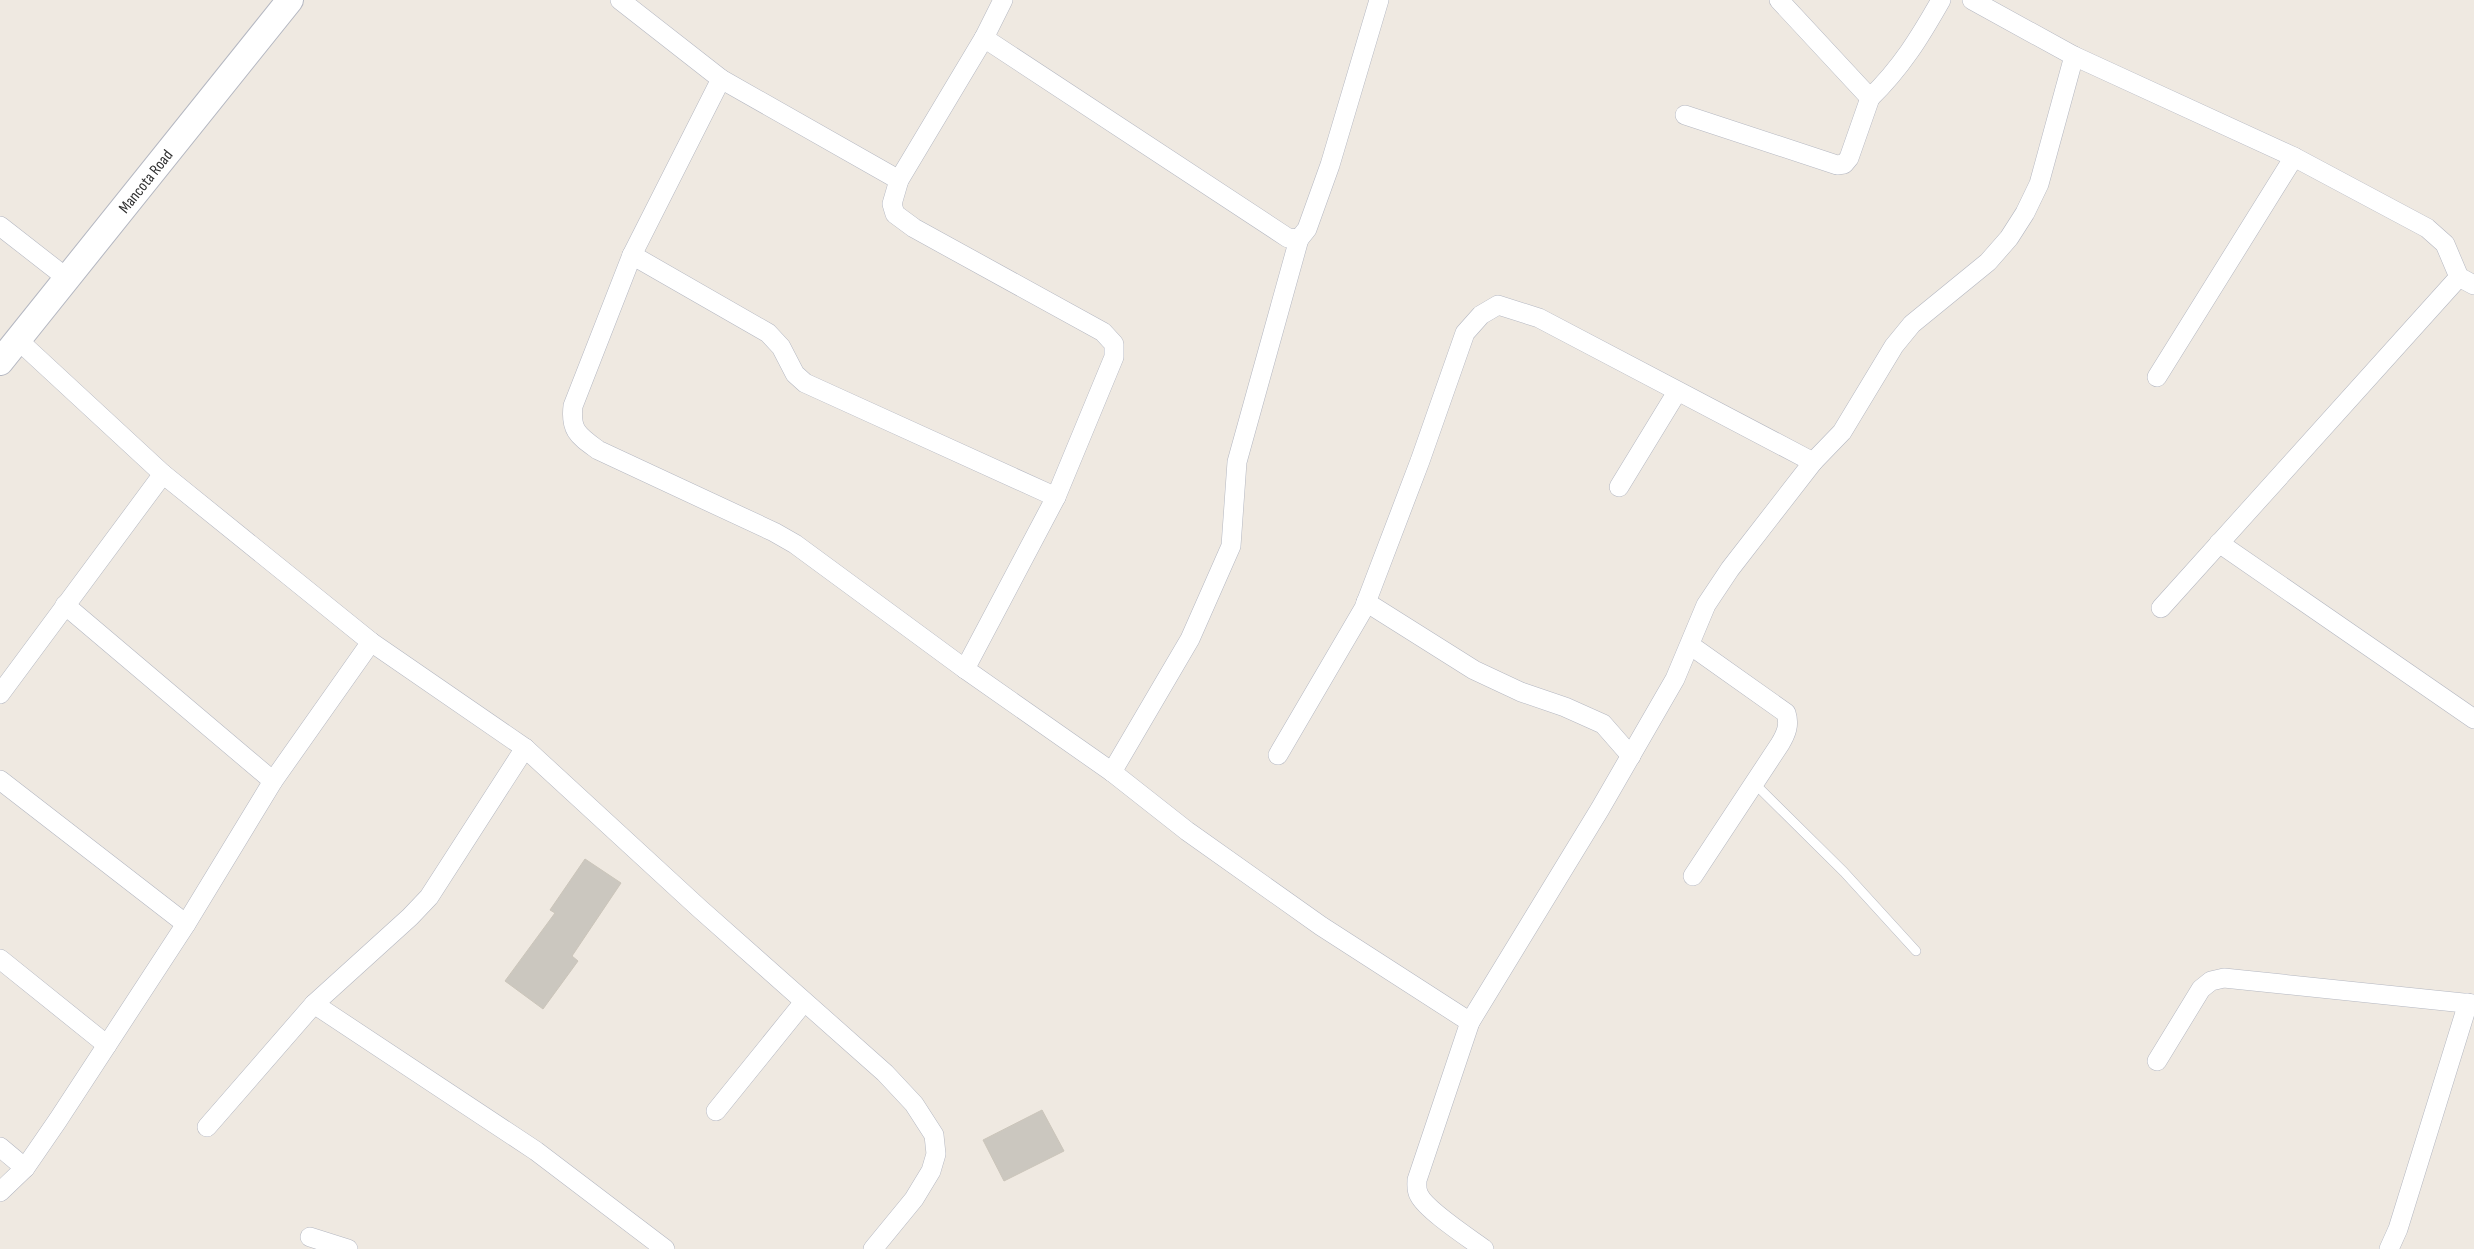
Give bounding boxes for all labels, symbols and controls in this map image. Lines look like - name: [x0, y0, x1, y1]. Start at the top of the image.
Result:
- street label: Mancota Road: [115, 146, 177, 217]

